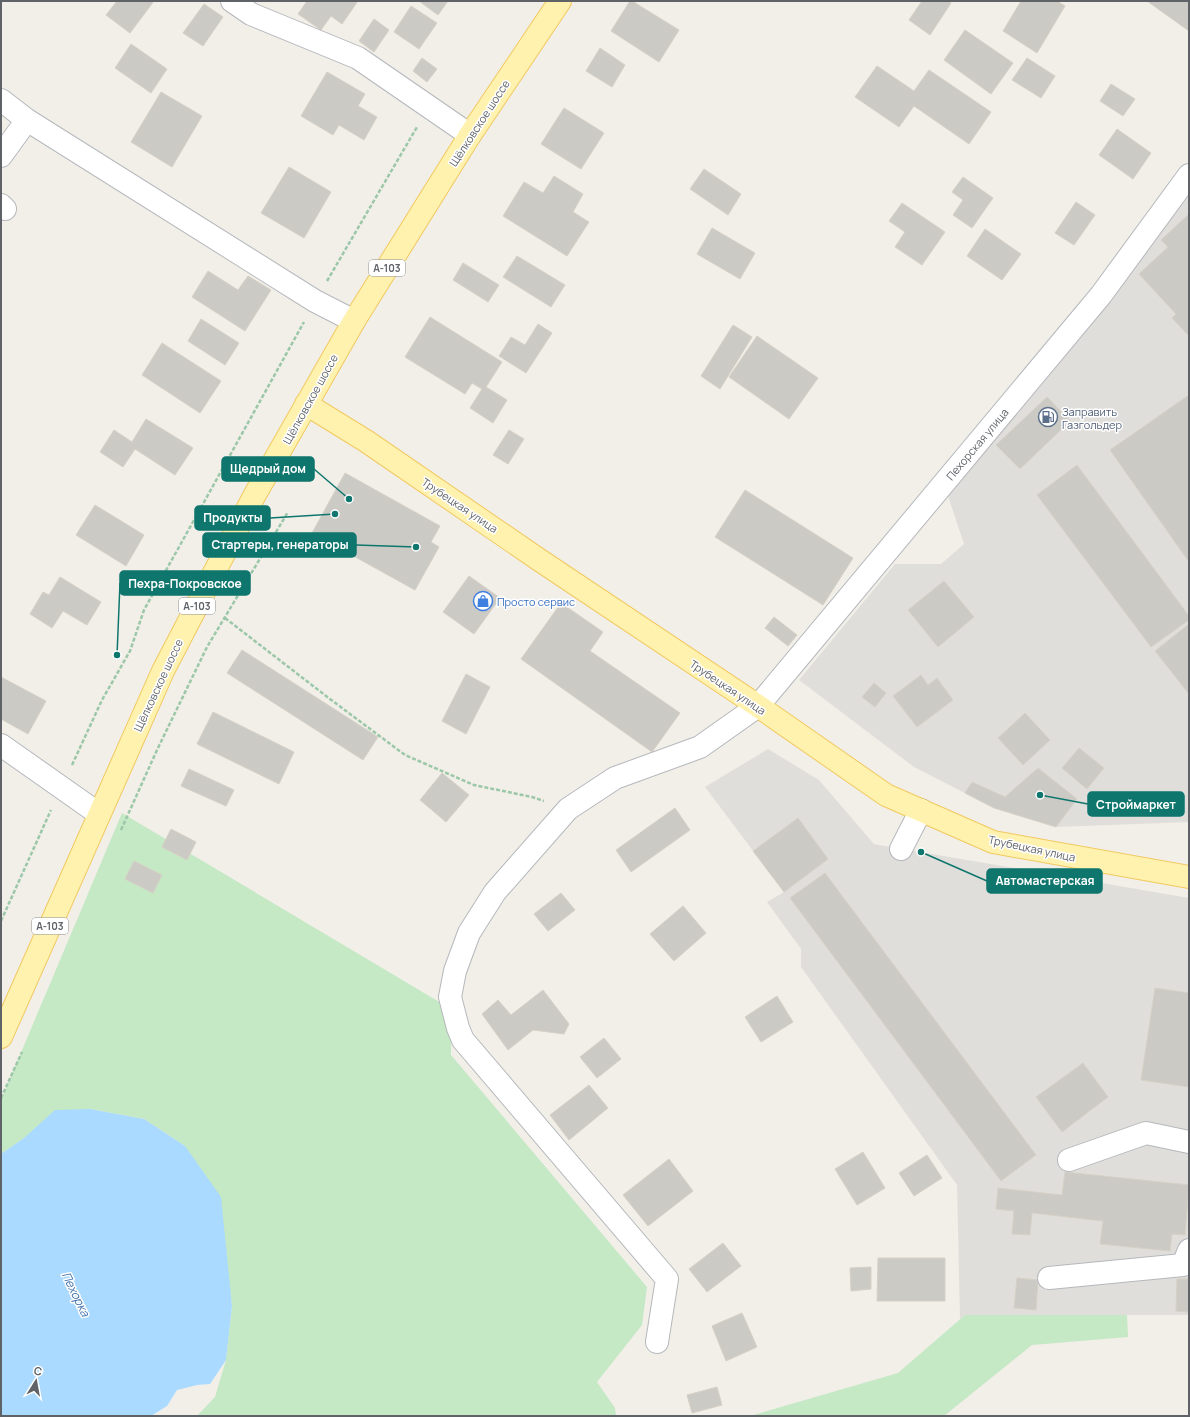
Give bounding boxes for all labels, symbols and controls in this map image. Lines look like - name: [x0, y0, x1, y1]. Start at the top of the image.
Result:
- street label: Щёлковское шоссе: [445, 76, 513, 169]
- road number: А-103: [369, 260, 405, 276]
- street label: Щёлковское шоссе: [279, 351, 341, 447]
- place label: Заправить Газгольдер: [1062, 404, 1122, 432]
- street label: Пехорская улица: [943, 405, 1011, 483]
- fuel station icon: Заправить Газгольдер: [1037, 406, 1059, 428]
- callout: Щедрый дом: [222, 457, 314, 481]
- text: Щедрый дом: [230, 460, 306, 477]
- street label: Трубецкая улица: [419, 474, 501, 536]
- callout: Продукты: [195, 506, 270, 530]
- text: Продукты: [203, 509, 263, 526]
- callout: Стартеры, генераторы: [203, 533, 356, 557]
- text: Стартеры, генераторы: [211, 536, 349, 553]
- callout: Пехра-Покровское: [120, 571, 250, 595]
- text: Пехра-Покровское: [128, 575, 242, 592]
- shop icon: Просто сервис: [472, 590, 494, 612]
- place label: Просто сервис: [497, 594, 575, 609]
- road number: А-103: [179, 598, 215, 614]
- street label: Щёлковское шоссе: [130, 636, 186, 734]
- street label: Трубецкая улица: [687, 656, 769, 718]
- callout: Строймаркет: [1088, 792, 1184, 816]
- text: Строймаркет: [1096, 796, 1177, 813]
- street label: Трубецкая улица: [987, 831, 1077, 865]
- callout: Автомастерская: [987, 869, 1102, 893]
- text: Автомастерская: [995, 872, 1095, 889]
- road number: А-103: [32, 918, 68, 934]
- water label: Пехорка: [58, 1269, 95, 1320]
- north arrow: [16, 1361, 56, 1401]
- text: С: [33, 1363, 43, 1379]

